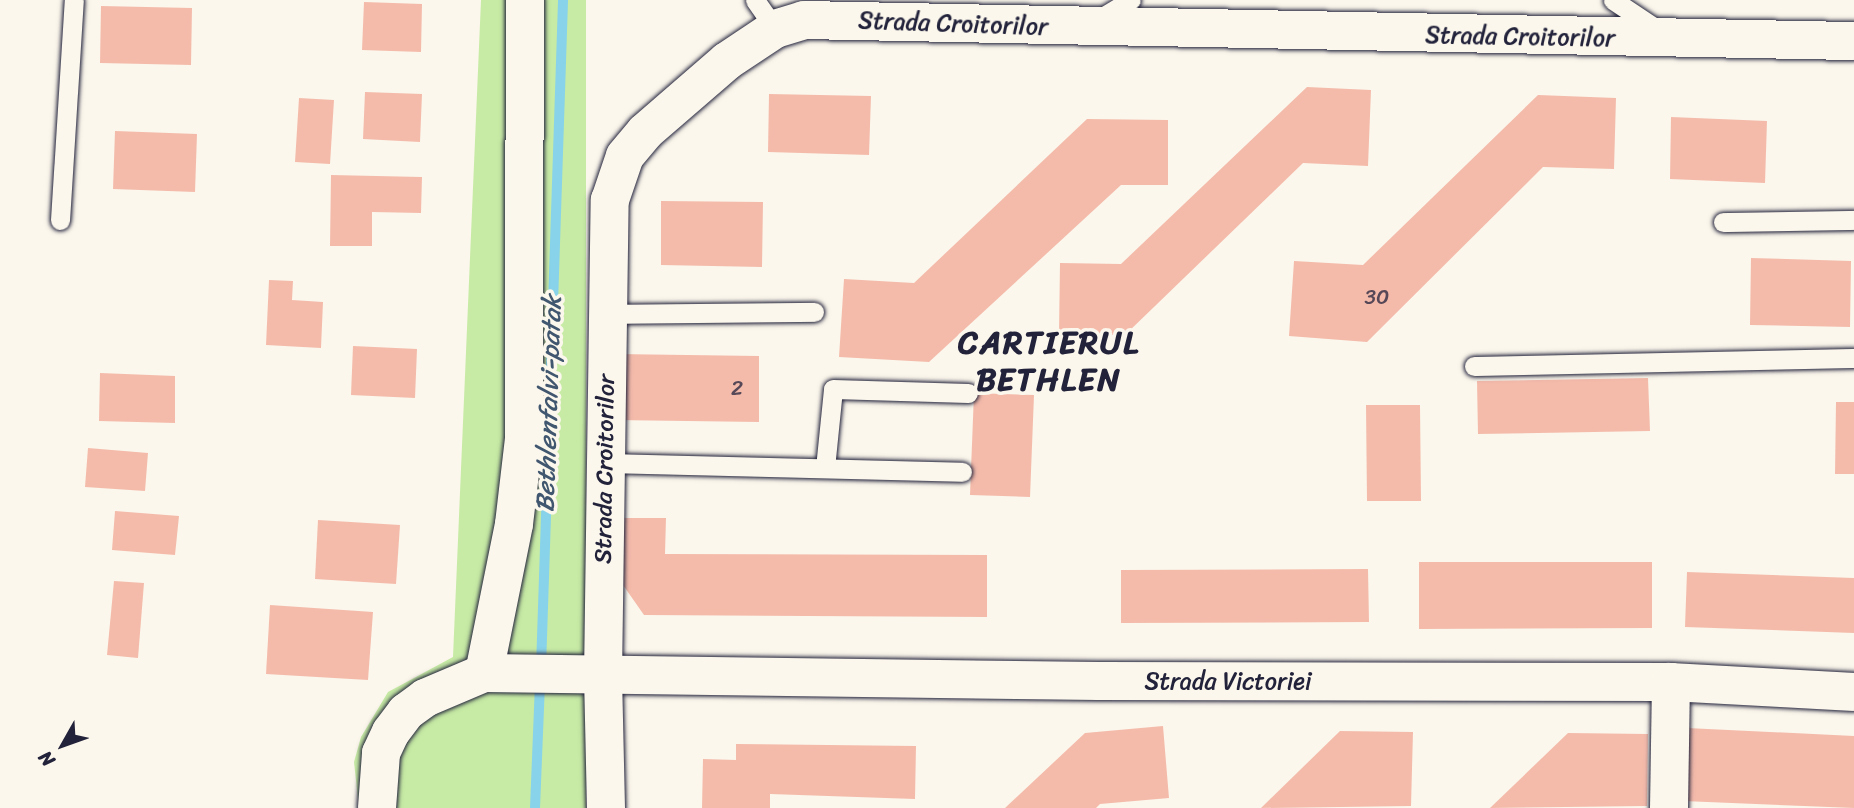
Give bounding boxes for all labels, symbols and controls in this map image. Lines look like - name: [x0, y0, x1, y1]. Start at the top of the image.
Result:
- street label: Strada Croitorilor: [858, 6, 1048, 42]
- street label: Strada Croitorilor: [1425, 21, 1615, 53]
- house number: 30: [1365, 284, 1389, 310]
- water label: Bethlenfalvi-patak: [530, 295, 568, 513]
- district label: CARTIERUL BETHLEN: [961, 325, 1137, 400]
- street label: Strada Croitorilor: [589, 374, 621, 564]
- house number: 2: [731, 375, 743, 401]
- street label: Strada Victoriei: [1143, 668, 1313, 696]
- north arrow: [28, 710, 98, 780]
- text: N: [30, 743, 63, 774]

